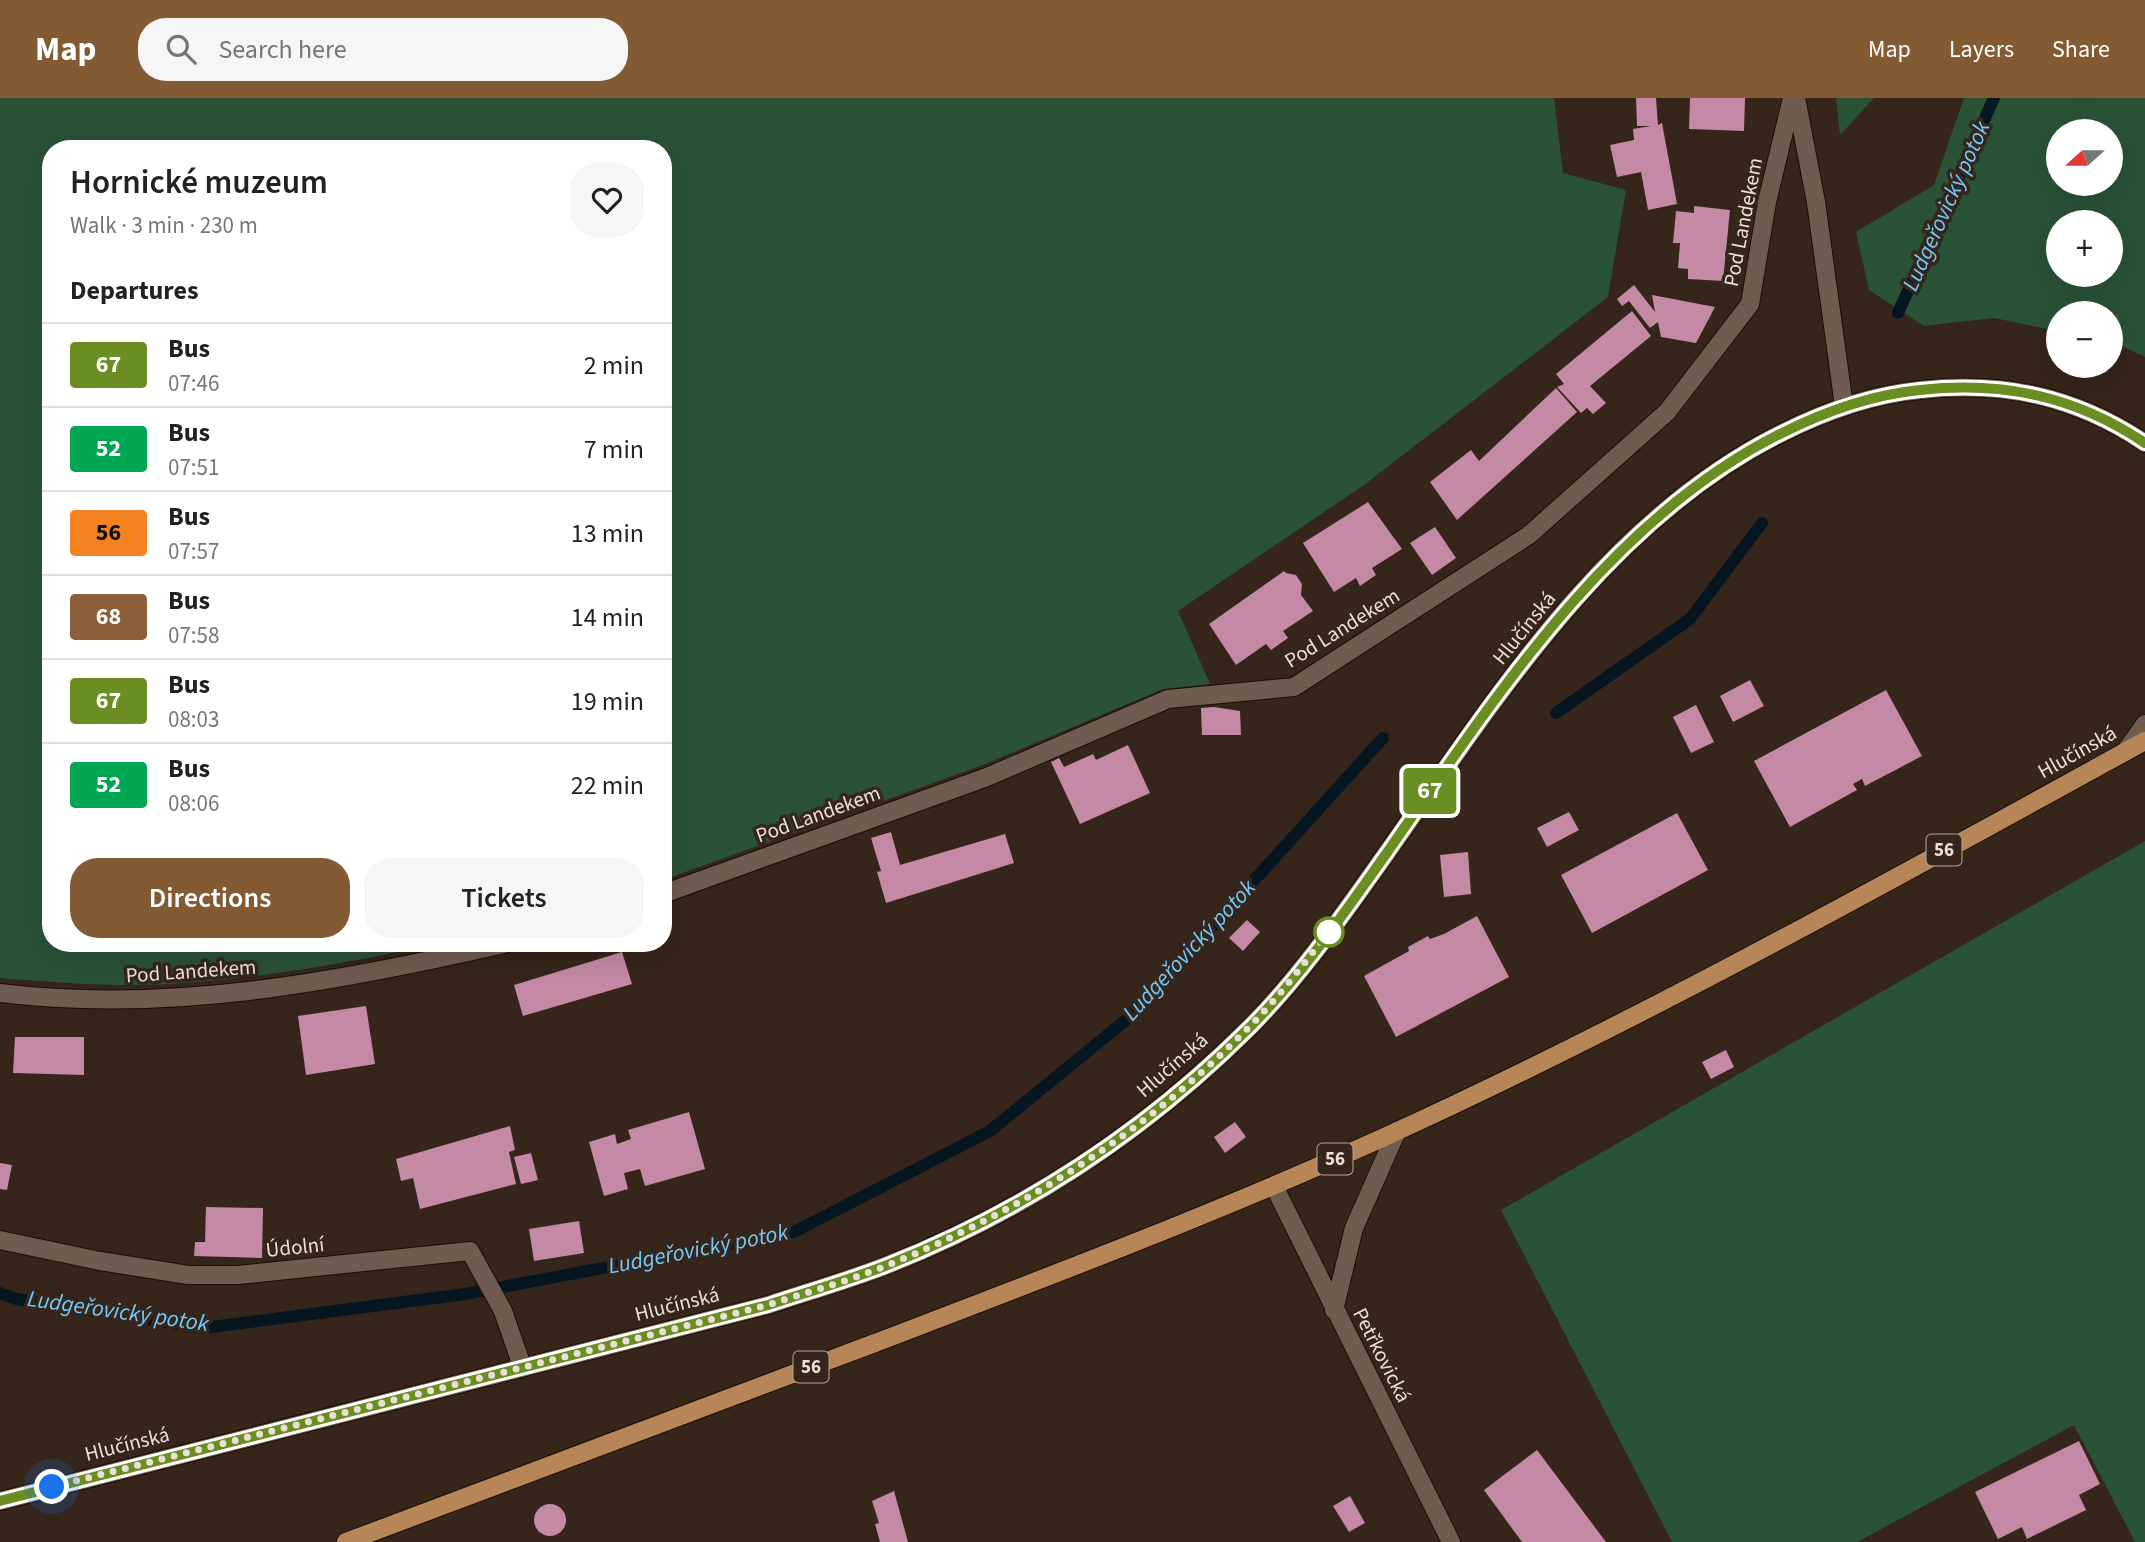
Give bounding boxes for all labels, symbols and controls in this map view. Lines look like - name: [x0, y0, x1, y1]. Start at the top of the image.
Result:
- search box: [138, 18, 628, 81]
- text: Map: [35, 26, 96, 73]
- icon: search: [162, 30, 200, 68]
- text: Search here: [218, 31, 347, 68]
- text: Map: [1868, 32, 1911, 67]
- text: Layers: [1949, 32, 2014, 67]
- text: Share: [2052, 32, 2110, 67]
- water label: Ludgeřovický potok: [1894, 115, 1999, 296]
- north arrow: [2046, 119, 2123, 196]
- map controls: [2046, 119, 2123, 378]
- street label: Pod Landekem: [1716, 155, 1770, 289]
- text: Hornické muzeum: [70, 159, 328, 206]
- button: heart: [570, 163, 644, 237]
- text: Walk · 3 min · 230 m: [70, 209, 258, 242]
- button: +: [2046, 210, 2123, 287]
- text: Departures: [70, 272, 198, 309]
- button: −: [2046, 301, 2123, 378]
- text: Bus: [168, 330, 210, 367]
- text: 67: [96, 347, 121, 382]
- text: 2 min: [584, 347, 644, 384]
- text: 07:46: [168, 367, 219, 400]
- text: Bus: [168, 414, 210, 451]
- text: 52: [96, 431, 121, 466]
- text: 7 min: [584, 431, 644, 468]
- text: 07:51: [168, 451, 219, 484]
- text: Bus: [168, 498, 210, 535]
- text: 56: [96, 515, 121, 550]
- text: 13 min: [571, 515, 644, 552]
- text: 07:57: [168, 535, 219, 568]
- street label: Pod Landekem: [1279, 581, 1405, 675]
- text: Bus: [168, 582, 210, 619]
- street label: Hlučínská: [1485, 585, 1563, 671]
- text: 68: [96, 599, 121, 634]
- text: 14 min: [571, 599, 644, 636]
- text: 07:58: [168, 619, 219, 652]
- text: Bus: [168, 666, 210, 703]
- text: 67: [96, 683, 121, 718]
- text: 19 min: [571, 683, 644, 720]
- text: 08:03: [168, 703, 219, 736]
- street label: Hlučínská: [2032, 718, 2122, 786]
- text: Bus: [168, 750, 210, 787]
- text: 52: [96, 767, 121, 802]
- text: 22 min: [571, 767, 644, 804]
- line badge: 67: [1398, 768, 1462, 814]
- text: 67: [1417, 773, 1443, 808]
- street label: Pod Landekem: [751, 778, 885, 850]
- text: 08:06: [168, 787, 219, 820]
- road number: 56: [1926, 834, 1962, 866]
- button: Directions: [70, 858, 350, 938]
- button: Tickets: [364, 858, 644, 938]
- water label: Ludgeřovický potok: [1115, 871, 1264, 1028]
- unlabelled marker: [1314, 917, 1344, 947]
- street label: Pod Landekem: [125, 951, 257, 991]
- street label: Hlučínská: [1130, 1025, 1214, 1105]
- road number: 56: [1318, 1144, 1352, 1175]
- water label: Ludgeřovický potok: [605, 1215, 792, 1283]
- street label: Údolní: [264, 1229, 327, 1265]
- street label: Hlučínská: [632, 1279, 722, 1329]
- water label: Ludgeřovický potok: [25, 1282, 212, 1340]
- street label: Petřkovická: [1345, 1302, 1419, 1408]
- road number: 56: [794, 1352, 828, 1382]
- street label: Hlučínská: [82, 1419, 172, 1469]
- your location: [34, 1469, 69, 1504]

